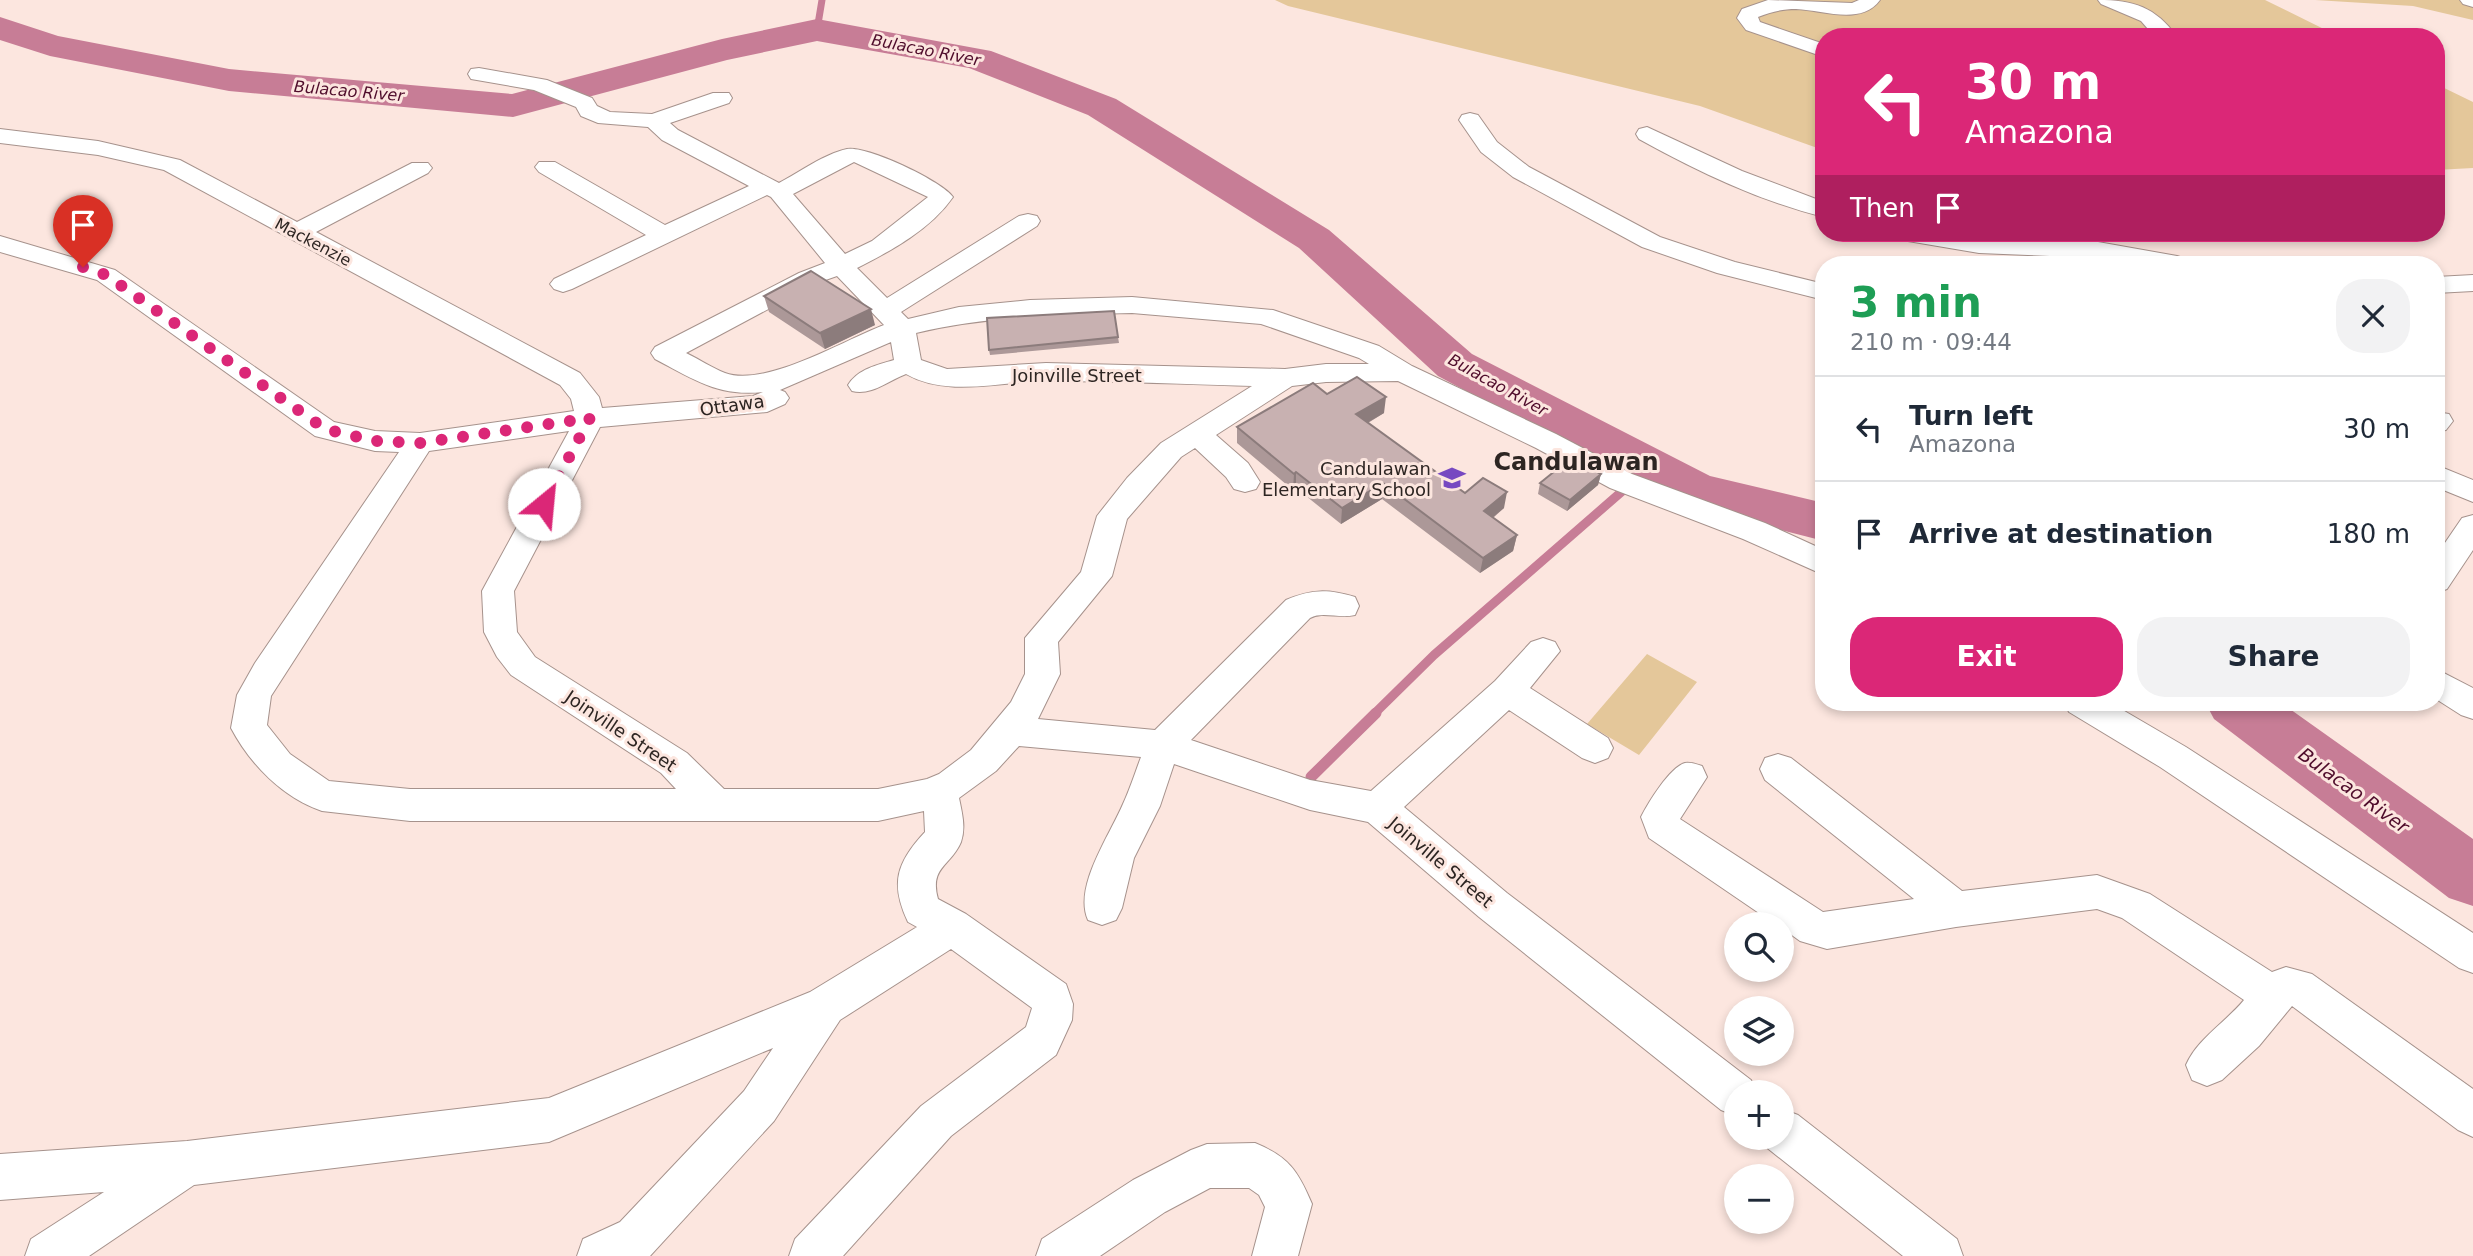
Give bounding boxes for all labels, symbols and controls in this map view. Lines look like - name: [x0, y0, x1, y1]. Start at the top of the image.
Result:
- water label: Bulacao River: [870, 30, 983, 70]
- text: 30 m: [1965, 54, 2101, 111]
- icon: left: [1850, 56, 1941, 147]
- water label: Bulacao River: [293, 77, 406, 105]
- text: Amazona: [1965, 113, 2114, 151]
- icon: arrive: [1929, 189, 1967, 227]
- text: Then: [1850, 193, 1915, 223]
- pin: [53, 195, 113, 267]
- icon: arrive: [64, 206, 102, 244]
- street label: Mackenzie: [272, 214, 354, 270]
- text: 3 min: [1850, 278, 1982, 327]
- button: close: [2336, 279, 2410, 353]
- text: 210 m · 09:44: [1850, 329, 2012, 355]
- water label: Bulacao River: [1445, 350, 1552, 421]
- street label: Joinville Street: [1011, 365, 1142, 386]
- street label: Ottawa: [698, 390, 766, 420]
- text: Turn left: [1909, 401, 2033, 431]
- icon: left: [1850, 410, 1888, 448]
- text: 30 m: [2343, 414, 2410, 444]
- text: Amazona: [1909, 431, 2016, 457]
- district label: Candulawan: [1493, 448, 1659, 476]
- place label: Candulawan Elementary School: [1262, 458, 1431, 500]
- school or university icon: Candulawan Elementary School: [1437, 463, 1467, 493]
- position arrow: [507, 467, 581, 541]
- icon: arrive: [1850, 515, 1888, 553]
- text: Arrive at destination: [1909, 519, 2213, 549]
- text: 180 m: [2327, 519, 2410, 549]
- button: Exit: [1850, 617, 2123, 697]
- button: Share: [2137, 617, 2410, 697]
- street label: Joinville Street: [560, 685, 681, 776]
- water label: Bulacao River: [2295, 743, 2414, 838]
- street label: Joinville Street: [1384, 812, 1498, 912]
- map controls: [1724, 912, 1794, 1234]
- button: search: [1724, 912, 1794, 982]
- button: layers: [1724, 996, 1794, 1066]
- button: +: [1724, 1080, 1794, 1150]
- button: −: [1724, 1164, 1794, 1234]

